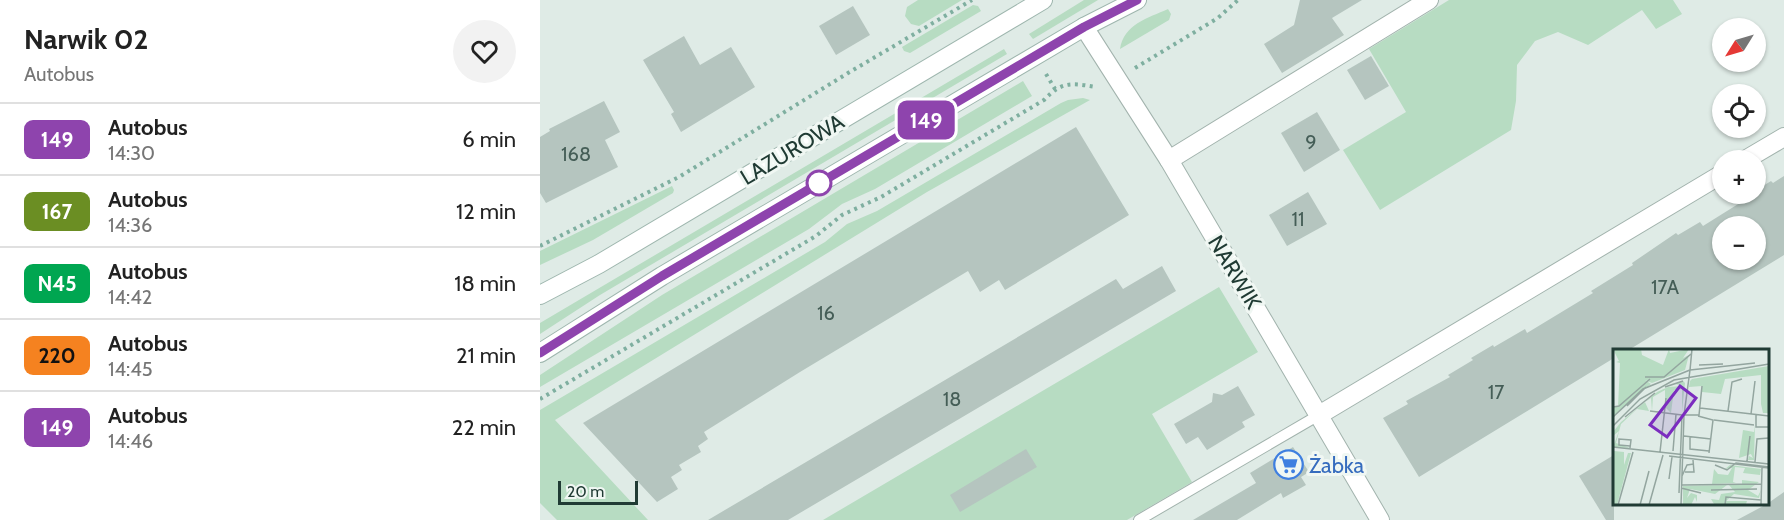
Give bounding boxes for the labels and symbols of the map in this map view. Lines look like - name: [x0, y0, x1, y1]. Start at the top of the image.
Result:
- north arrow: [1712, 18, 1766, 72]
- line badge: 149: [892, 100, 960, 140]
- street label: LAZUROWA: [736, 108, 849, 191]
- house number: 9: [1305, 130, 1317, 154]
- house number: 168: [561, 142, 591, 166]
- unlabelled marker: [806, 170, 832, 196]
- house number: 11: [1291, 207, 1305, 231]
- street label: NARWIK: [1202, 231, 1267, 314]
- house number: 17A: [1651, 275, 1680, 299]
- house number: 16: [817, 301, 835, 325]
- inset map: [1613, 349, 1769, 505]
- house number: 17: [1488, 380, 1504, 404]
- house number: 18: [943, 387, 961, 411]
- supermarket icon: Żabka: [1272, 449, 1304, 481]
- place label: Żabka: [1309, 452, 1365, 479]
- scale bar: [558, 478, 638, 506]

